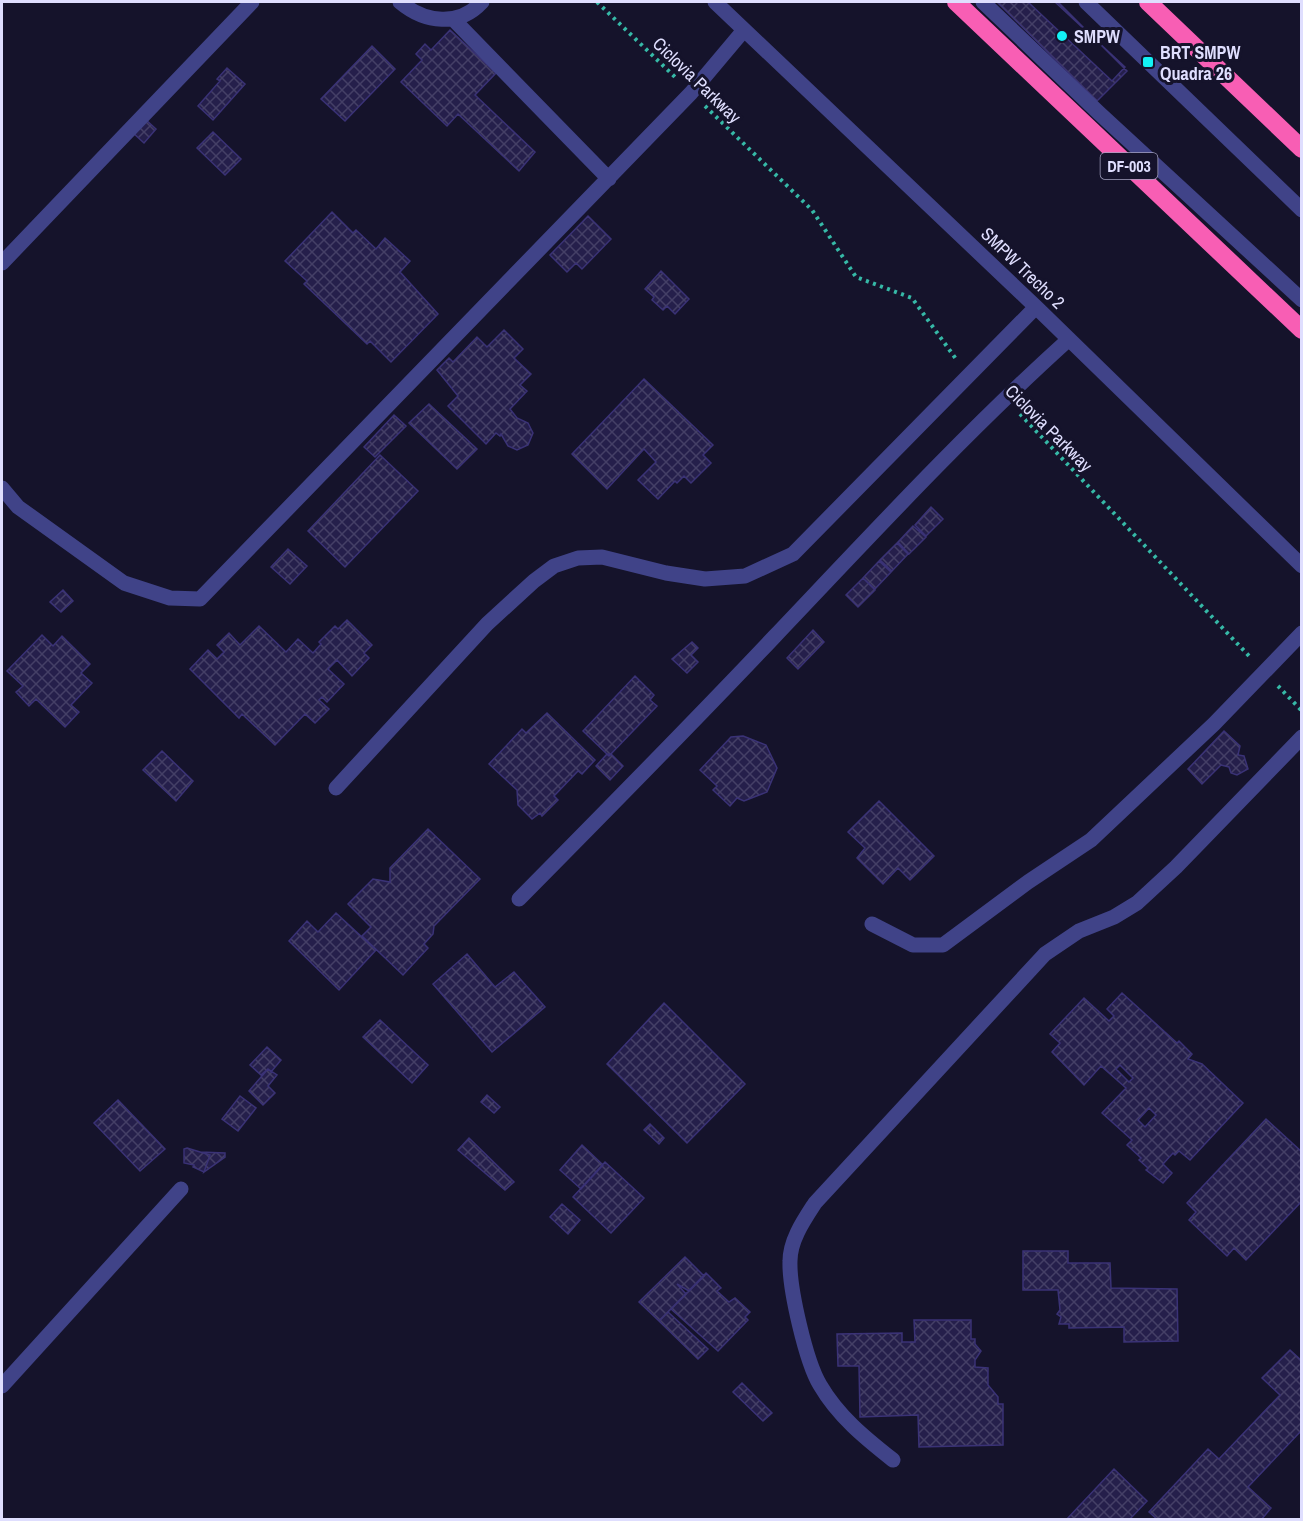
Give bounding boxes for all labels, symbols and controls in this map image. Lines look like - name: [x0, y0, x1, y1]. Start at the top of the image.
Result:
- place label: SMPW: [1074, 24, 1120, 49]
- marker: SMPW: [1055, 29, 1069, 43]
- street label: Ciclovia Parkway: [647, 31, 747, 129]
- place label: BRT SMPW Quadra 26: [1160, 40, 1240, 86]
- marker: BRT SMPW Quadra 26: [1141, 55, 1155, 69]
- road number: DF-003: [1100, 153, 1158, 179]
- street label: SMPW Trecho 2: [976, 222, 1070, 314]
- street label: Ciclovia Parkway: [1000, 379, 1099, 478]

